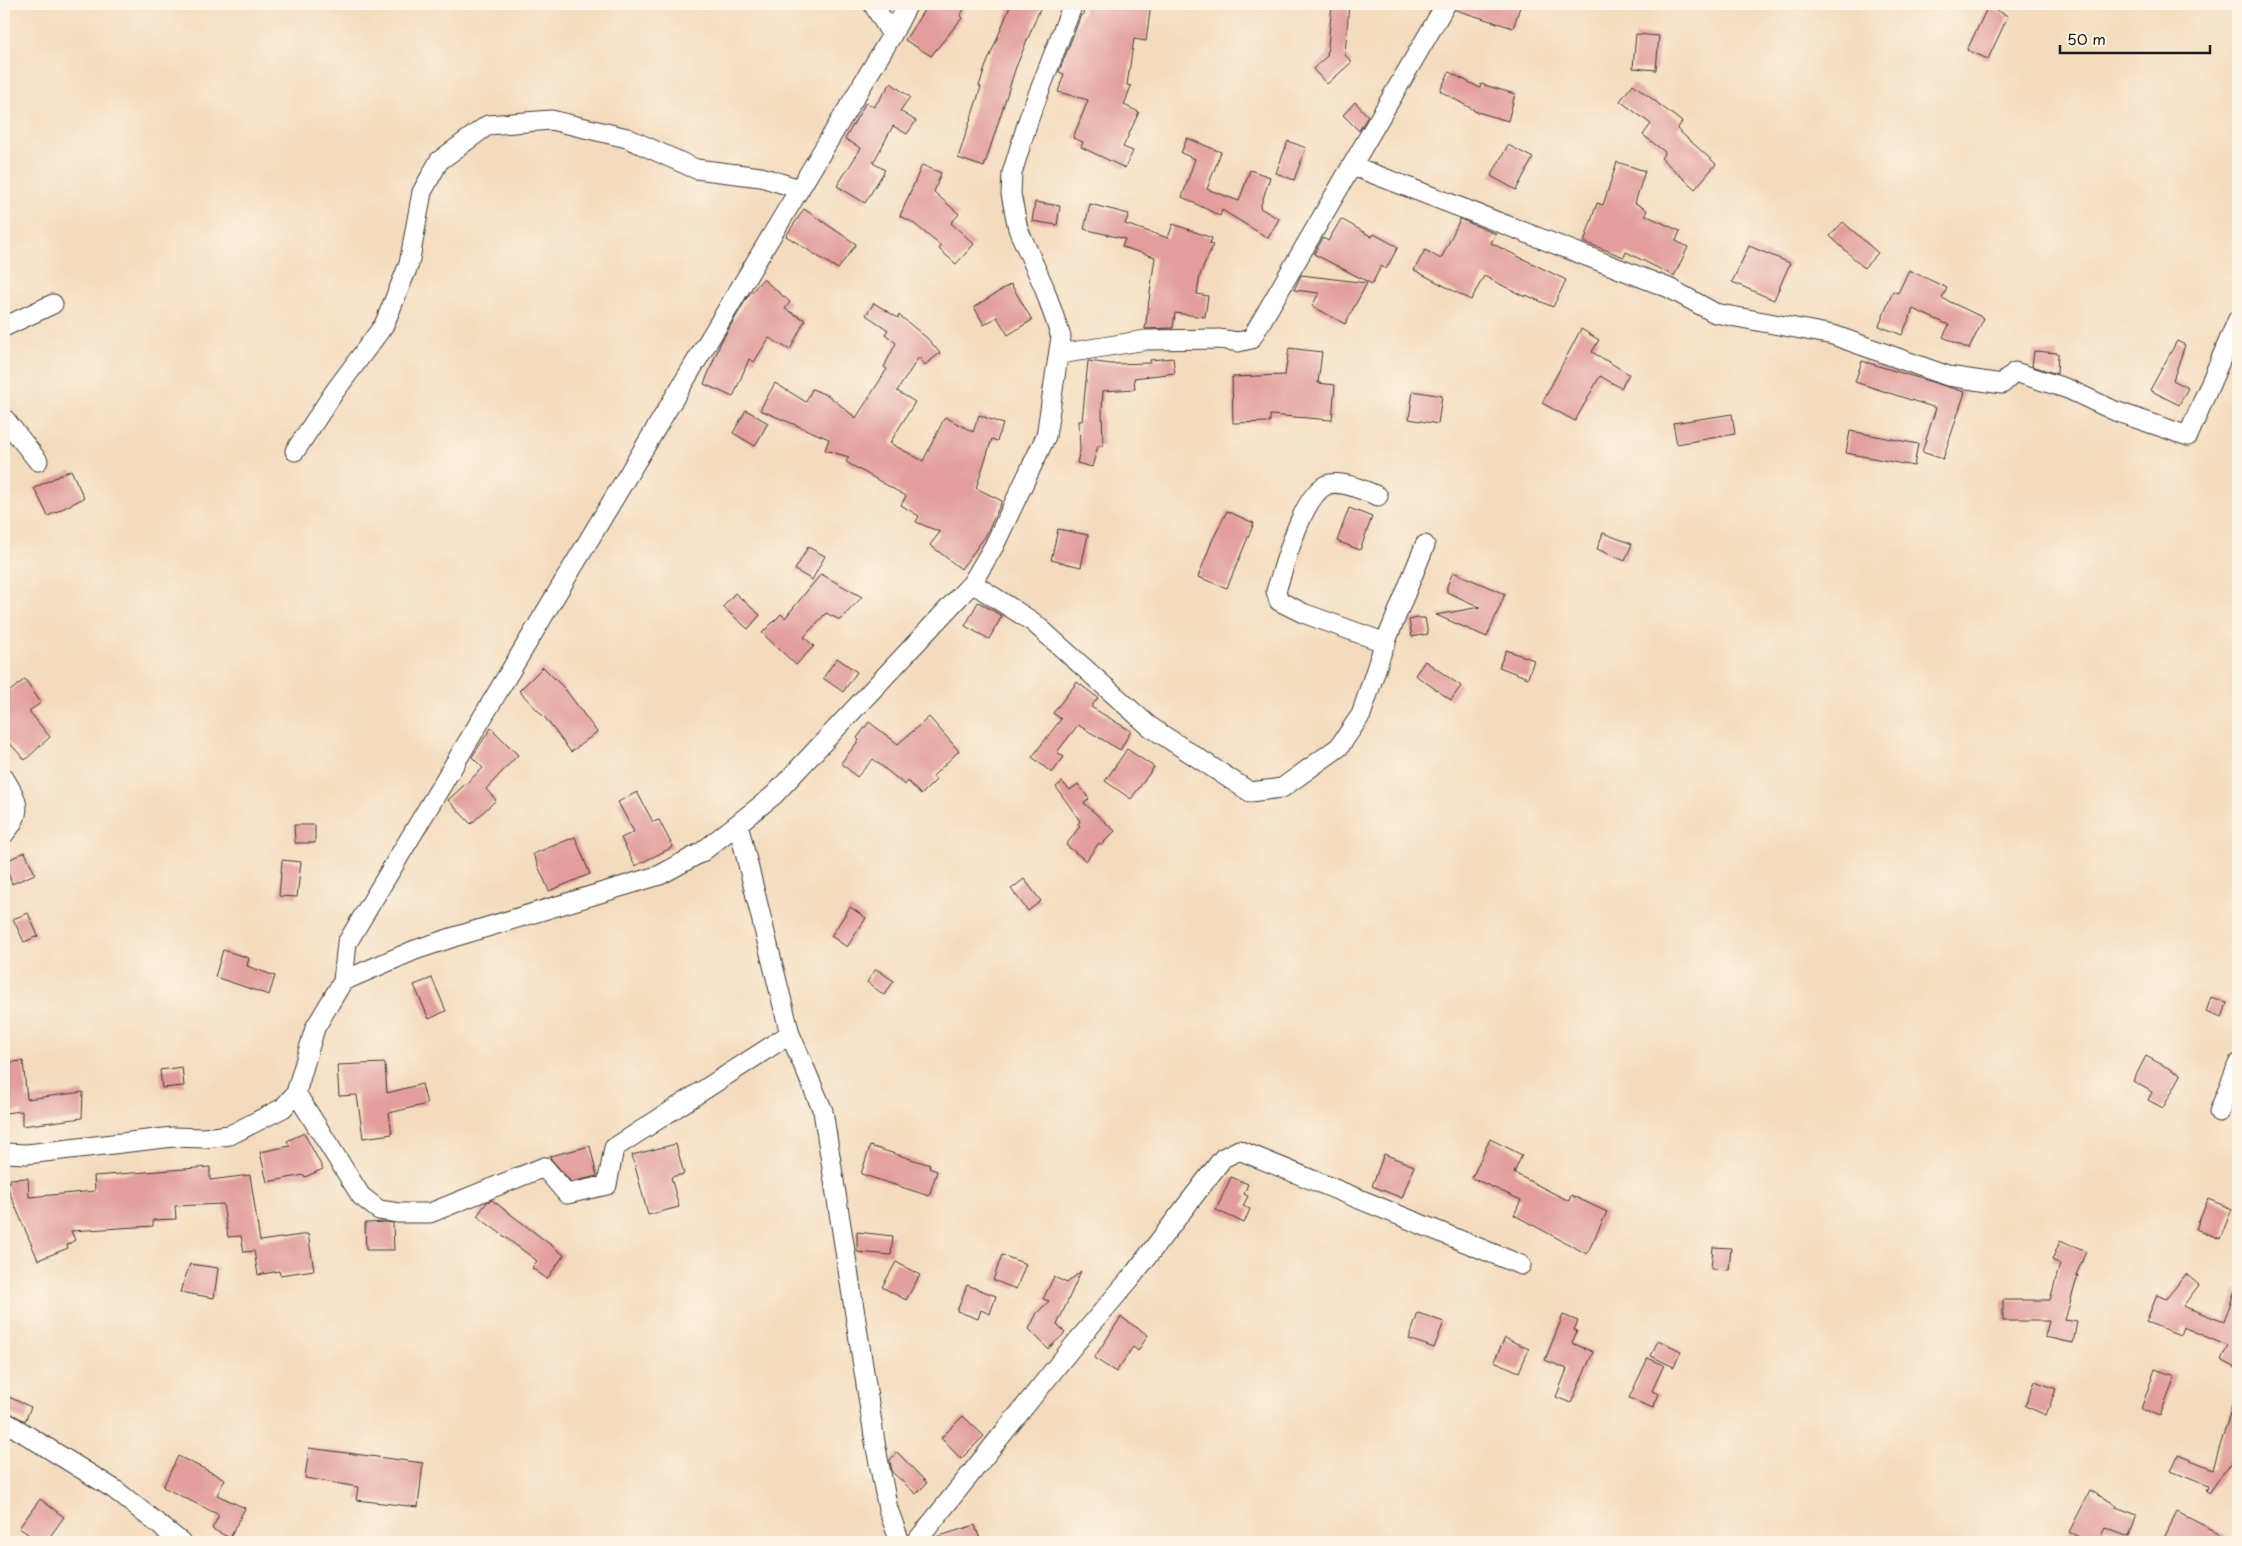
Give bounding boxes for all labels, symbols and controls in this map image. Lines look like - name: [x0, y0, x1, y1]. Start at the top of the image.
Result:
- scale bar: [2060, 22, 2210, 54]
- text: 50 m: [2067, 27, 2106, 50]

